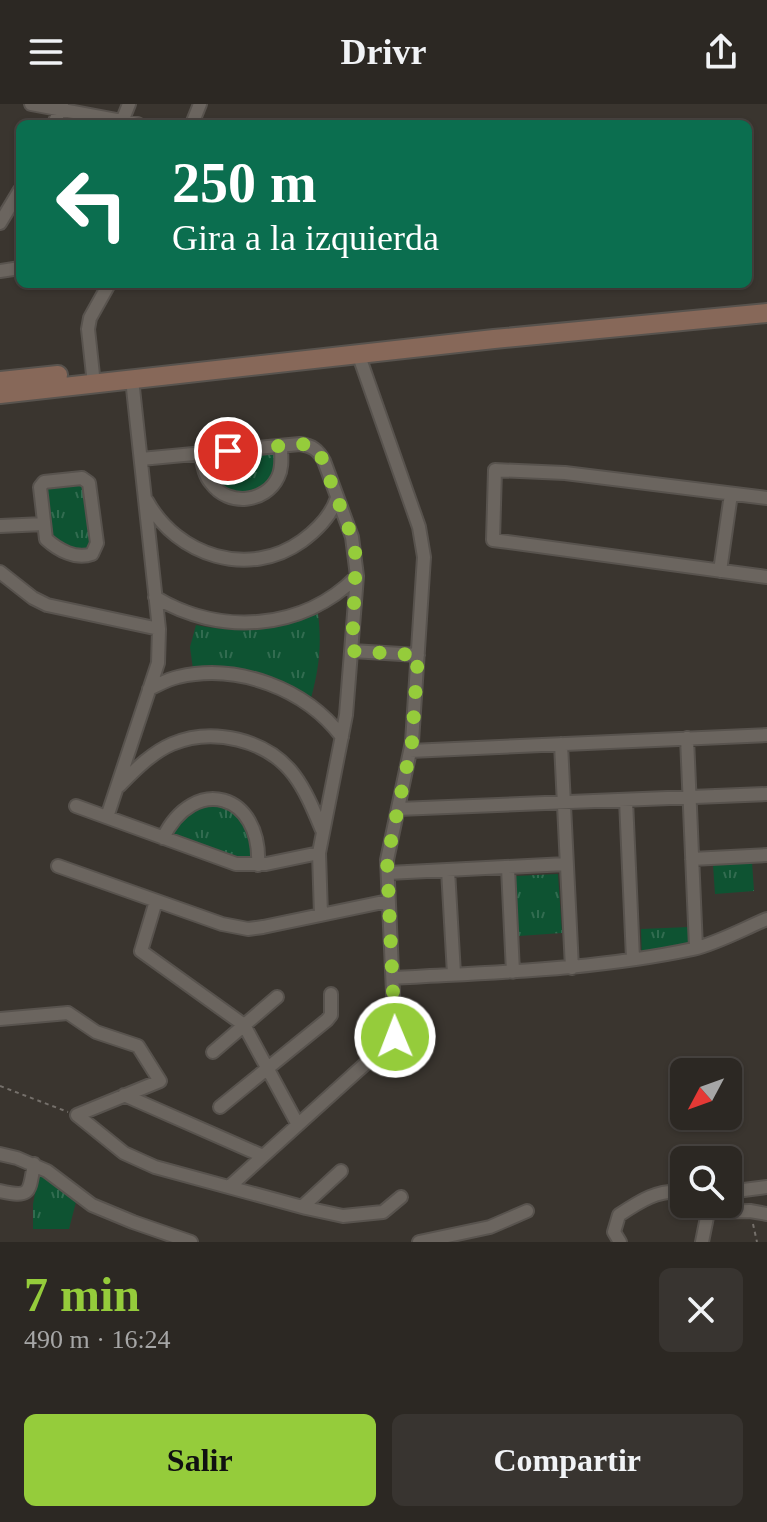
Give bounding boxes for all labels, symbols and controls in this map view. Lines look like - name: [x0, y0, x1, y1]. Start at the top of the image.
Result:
- icon: menu: [24, 30, 68, 74]
- icon: share: [699, 30, 743, 74]
- text: Drivr: [341, 32, 426, 72]
- icon: left: [40, 152, 144, 256]
- text: 250 m: [172, 152, 317, 214]
- text: Gira a la izquierda: [172, 218, 439, 258]
- pin: [194, 417, 262, 485]
- icon: arrive: [206, 429, 250, 473]
- position arrow: [353, 995, 437, 1079]
- north arrow: [670, 1058, 742, 1130]
- map controls: [670, 1058, 742, 1218]
- button: search: [670, 1146, 742, 1218]
- text: 7 min: [24, 1268, 140, 1321]
- button: close: [659, 1268, 743, 1352]
- text: 490 m · 16:24: [24, 1325, 171, 1354]
- button: Salir: [24, 1414, 376, 1506]
- button: Compartir: [392, 1414, 743, 1506]

